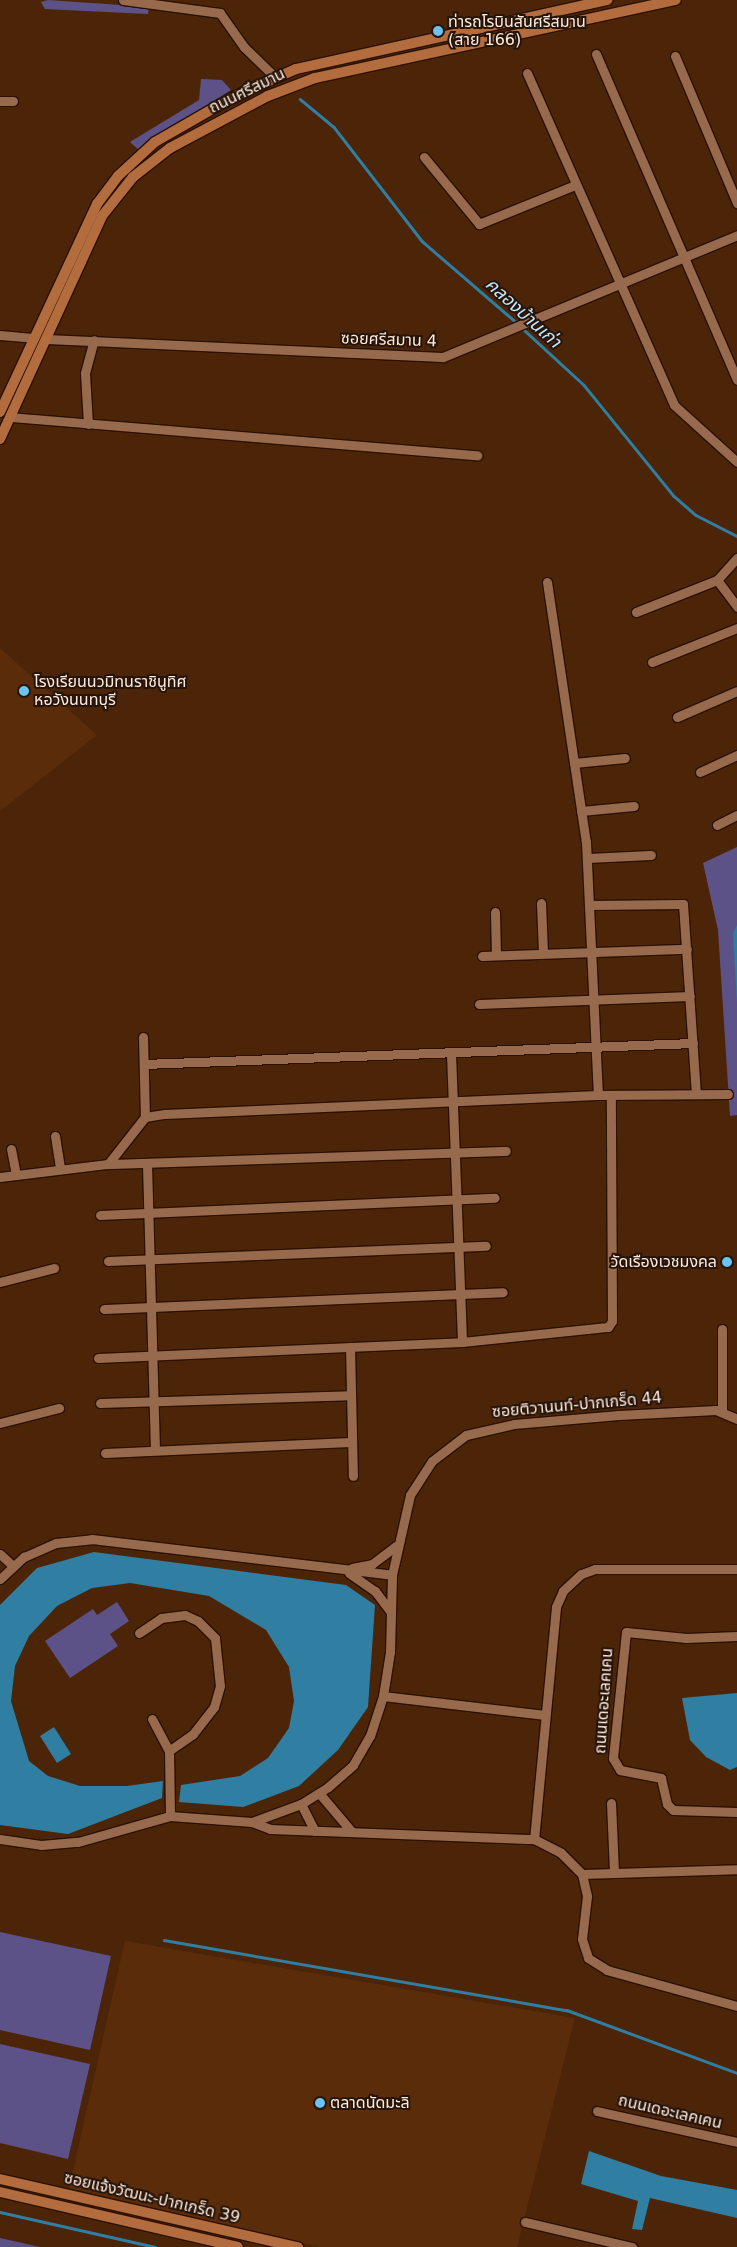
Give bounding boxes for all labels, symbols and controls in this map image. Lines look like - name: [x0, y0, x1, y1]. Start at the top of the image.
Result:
- place label: ท่ารถโรบินสันศรีสมาน (สาย 166): [448, 12, 586, 50]
- marker: ท่ารถโรบินสันศรีสมาน (สาย 166): [432, 25, 444, 37]
- street label: ถนนศรีสมาน: [206, 64, 288, 118]
- water label: คลองบ้านเก่า: [481, 274, 565, 352]
- street label: ซอยศรีสมาน 4: [341, 329, 437, 351]
- place label: โรงเรียนนวมิทนราชินูทิศ หอวังนนทบุรี: [34, 672, 187, 710]
- marker: โรงเรียนนวมิทนราชินูทิศ หอวังนนทบุรี: [18, 685, 30, 697]
- place label: วัดเรืองเวชมงคล: [611, 1252, 717, 1272]
- marker: วัดเรืองเวชมงคล: [721, 1256, 733, 1268]
- street label: ซอยติวานนท์-ปากเกร็ด 44: [491, 1388, 663, 1422]
- street label: ถนนเดอะเลคเคน: [591, 1647, 617, 1755]
- street label: ถนนเดอะเลคเคน: [616, 2091, 724, 2133]
- place label: ตลาดนัดมะลิ: [330, 2093, 410, 2113]
- marker: ตลาดนัดมะลิ: [314, 2097, 326, 2109]
- street label: ซอยแจ้งวัฒนะ-ปากเกร็ด 39: [62, 2168, 242, 2228]

